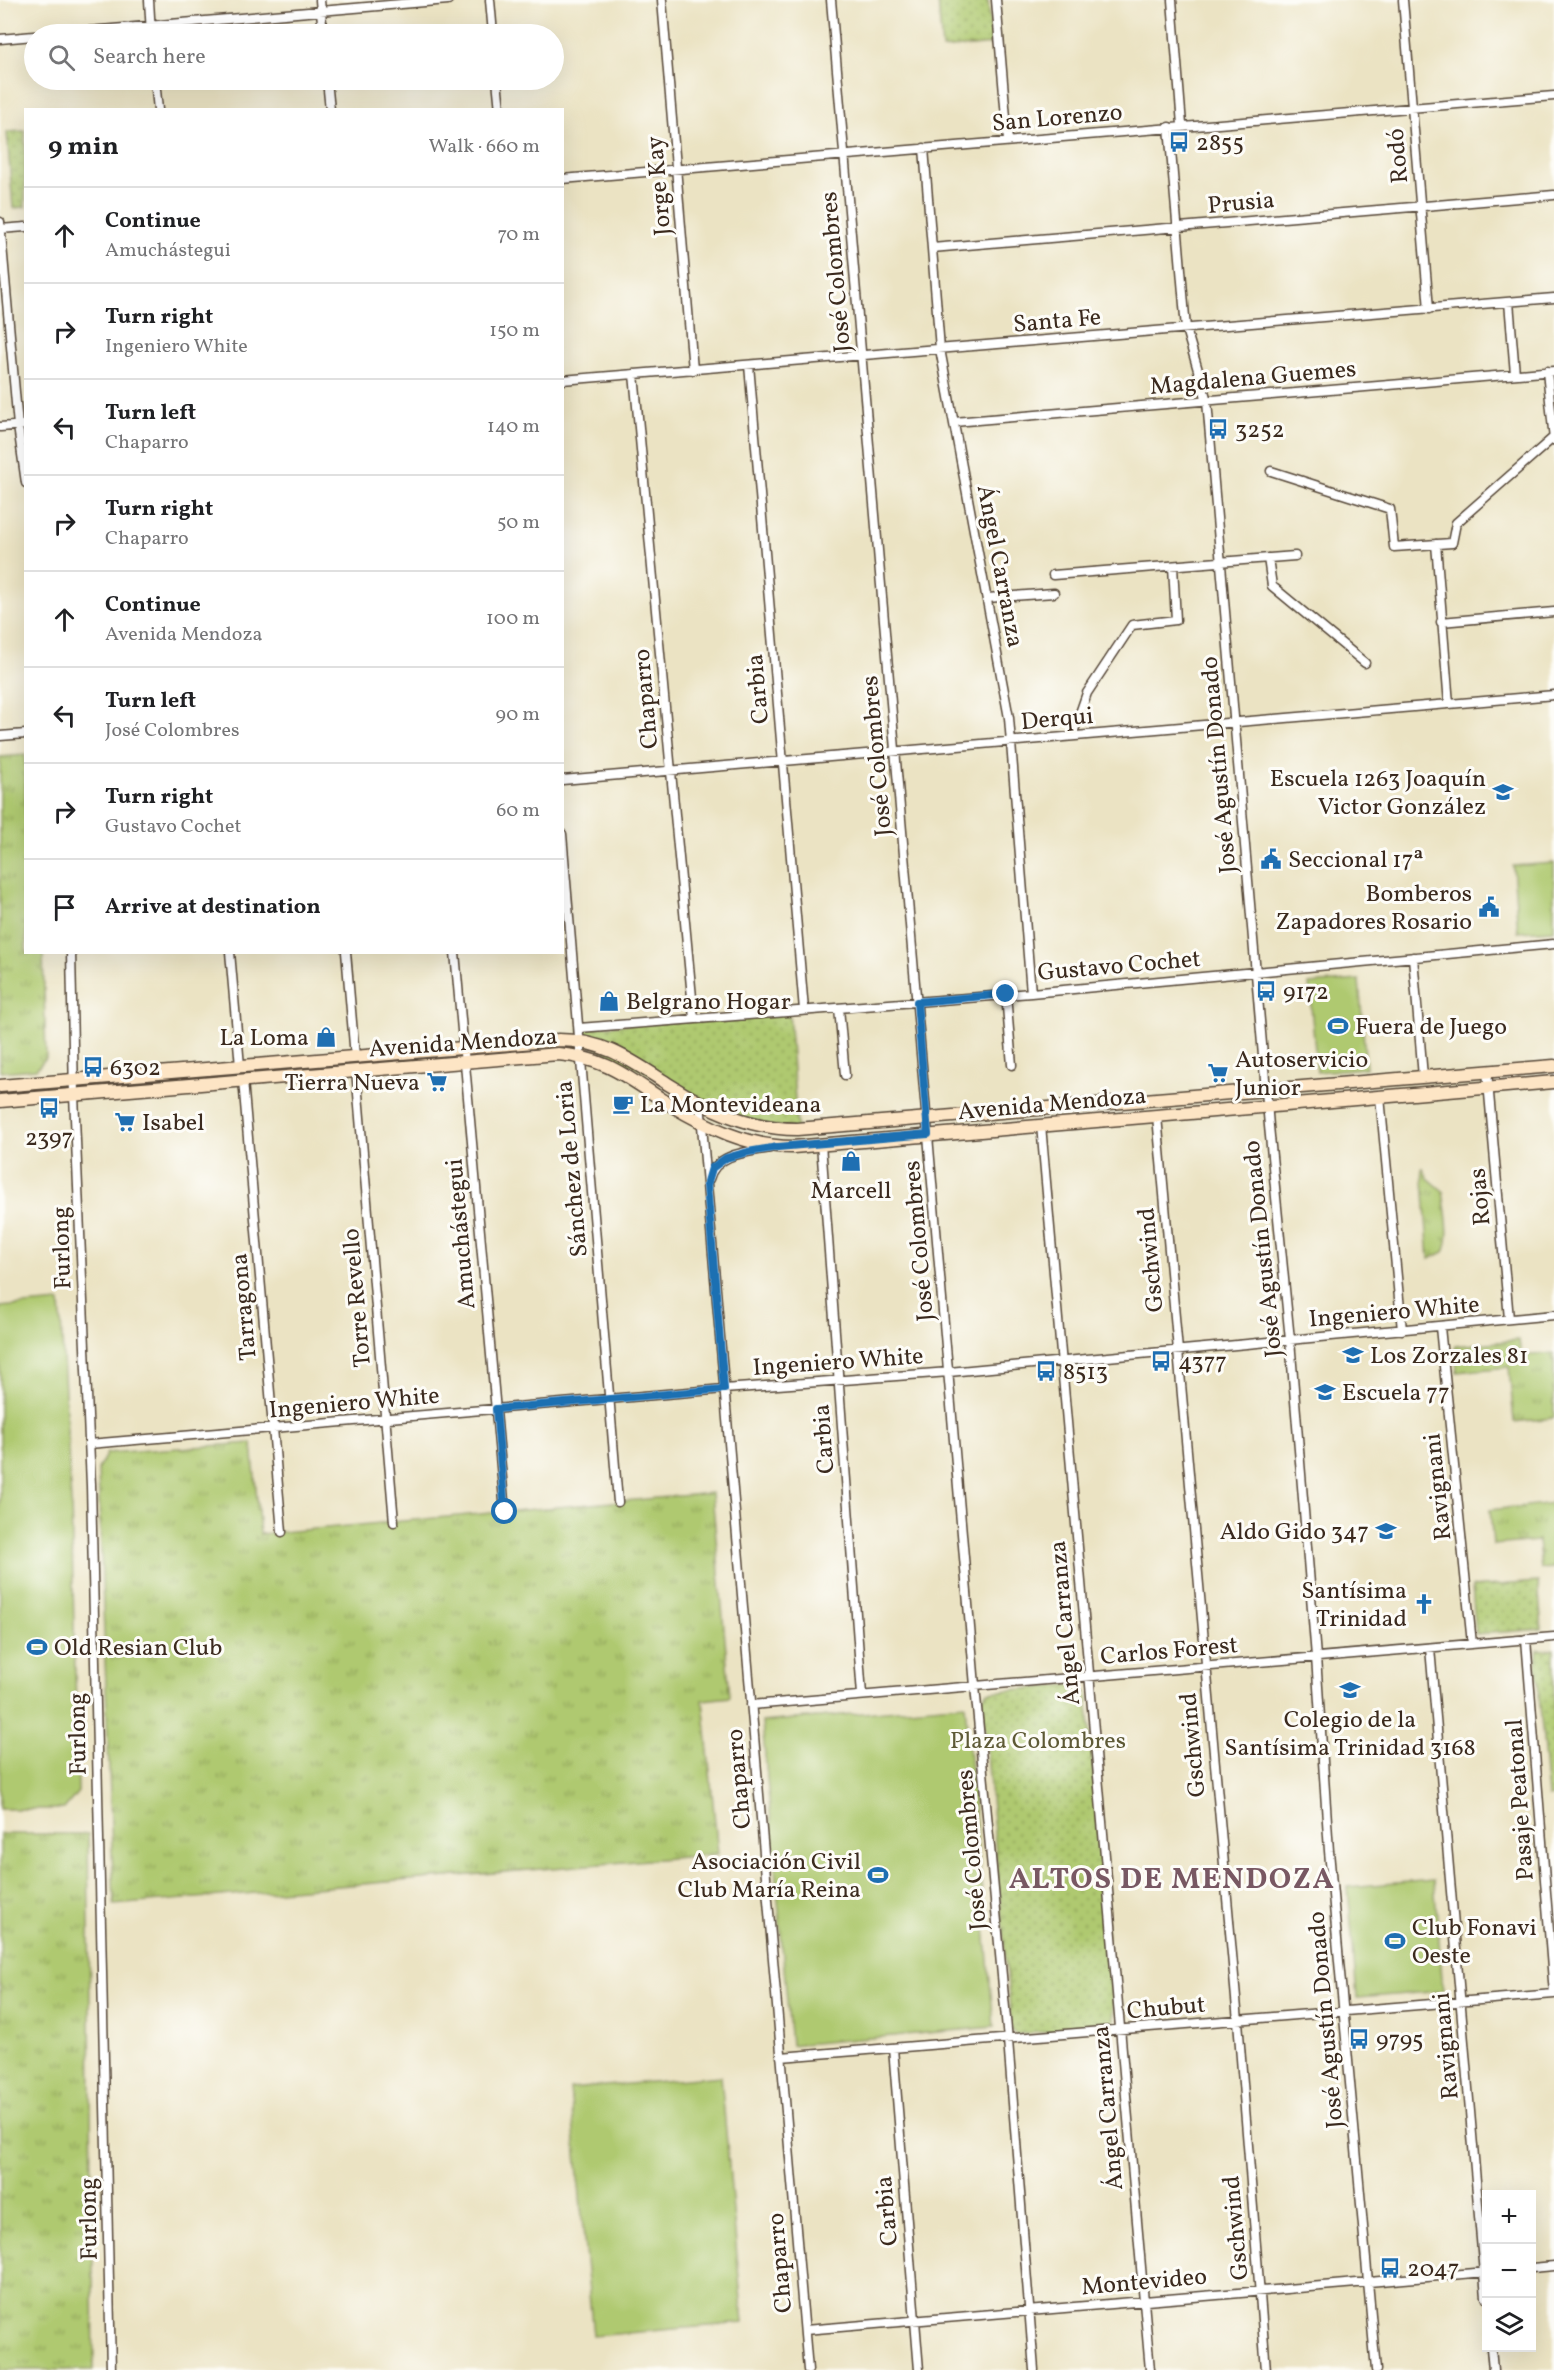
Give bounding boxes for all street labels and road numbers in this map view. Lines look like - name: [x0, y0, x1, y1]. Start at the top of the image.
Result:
- street label: San Lorenzo: [990, 96, 1124, 142]
- street label: Rodó: [1380, 127, 1418, 185]
- street label: Jorge Kay: [639, 135, 681, 237]
- street label: Prusia: [1206, 184, 1276, 224]
- street label: José Colombres: [813, 190, 861, 354]
- street label: Santa Fe: [1012, 301, 1103, 343]
- street label: Magdalena Guemes: [1149, 353, 1358, 405]
- street label: Ángel Carranza: [967, 482, 1031, 651]
- street label: Chaparro: [626, 647, 668, 750]
- street label: Carbia: [739, 652, 779, 725]
- street label: José Agustín Donado: [1194, 655, 1246, 875]
- street label: José Colombres: [854, 674, 902, 838]
- street label: Derqui: [1019, 700, 1095, 740]
- street label: Gustavo Cochet: [1036, 943, 1202, 991]
- street label: Avenida Mendoza: [368, 1020, 559, 1068]
- street label: Sánchez de Loria: [548, 1079, 598, 1259]
- street label: Avenida Mendoza: [957, 1080, 1148, 1130]
- street label: José Agustín Donado: [1236, 1139, 1292, 1359]
- street label: Amuchástegui: [438, 1157, 486, 1310]
- street label: José Colombres: [896, 1159, 944, 1323]
- street label: Rojas: [1462, 1167, 1500, 1227]
- street label: Furlong: [45, 1206, 81, 1290]
- street label: Gschwind: [1130, 1206, 1174, 1314]
- street label: Torre Revello: [335, 1227, 381, 1369]
- street label: Tarragona: [223, 1252, 267, 1362]
- street label: Ingeniero White: [1307, 1289, 1481, 1337]
- street label: Ingeniero White: [752, 1340, 925, 1386]
- street label: Ingeniero White: [267, 1380, 441, 1428]
- street label: Carbia: [806, 1403, 844, 1475]
- street label: Ravignani: [1416, 1431, 1462, 1542]
- street label: Ángel Carranza: [1042, 1539, 1090, 1706]
- street label: Carlos Forest: [1099, 1629, 1239, 1675]
- street label: Gschwind: [1172, 1691, 1216, 1799]
- street label: Furlong: [61, 1692, 97, 1776]
- street label: Pasaje Peatonal: [1498, 1718, 1544, 1882]
- street label: Chaparro: [719, 1727, 761, 1830]
- street label: José Colombres: [949, 1768, 997, 1932]
- street label: José Agustín Donado: [1301, 1910, 1353, 2130]
- street label: Chubut: [1126, 1989, 1207, 2029]
- street label: Ravignani: [1425, 1991, 1469, 2101]
- street label: Ángel Carranza: [1085, 2024, 1133, 2191]
- street label: Carbia: [868, 2174, 908, 2247]
- street label: Gschwind: [1215, 2174, 1259, 2282]
- street label: Furlong: [72, 2177, 108, 2261]
- street label: Chaparro: [760, 2211, 802, 2314]
- street label: Montevideo: [1080, 2261, 1208, 2305]

